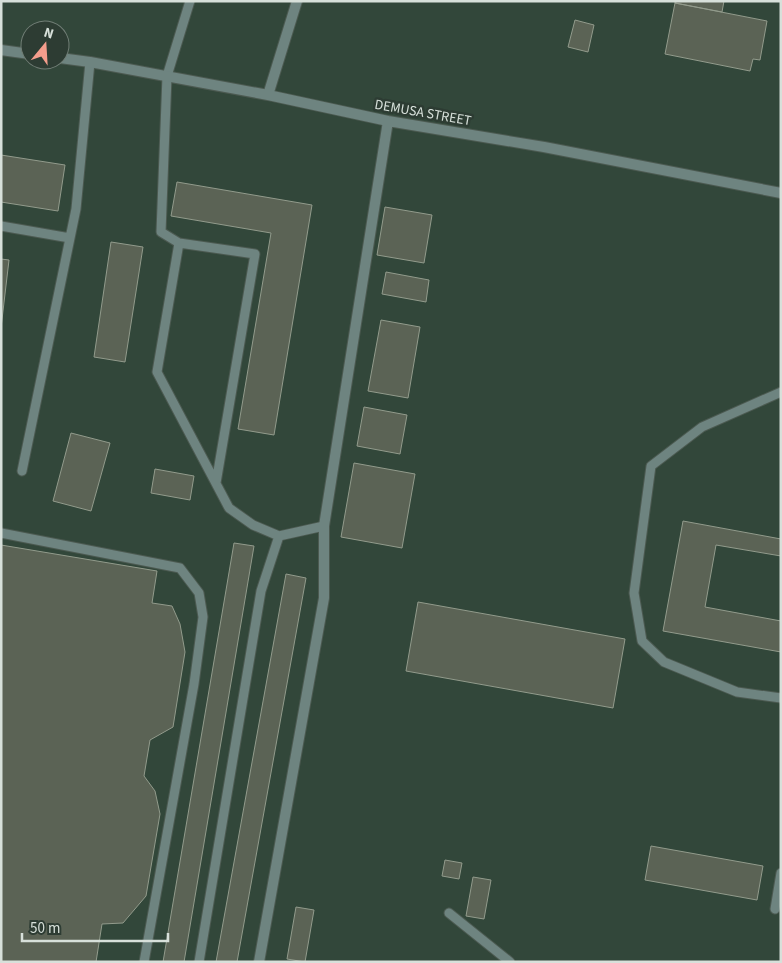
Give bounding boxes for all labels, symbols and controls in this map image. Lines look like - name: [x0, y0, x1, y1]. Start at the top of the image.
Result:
- north arrow: [20, 20, 70, 70]
- text: N: [41, 23, 56, 45]
- street label: DEMUSA STREET: [373, 95, 473, 131]
- scale bar: [22, 910, 169, 942]
- text: 50 m: [30, 918, 60, 939]

